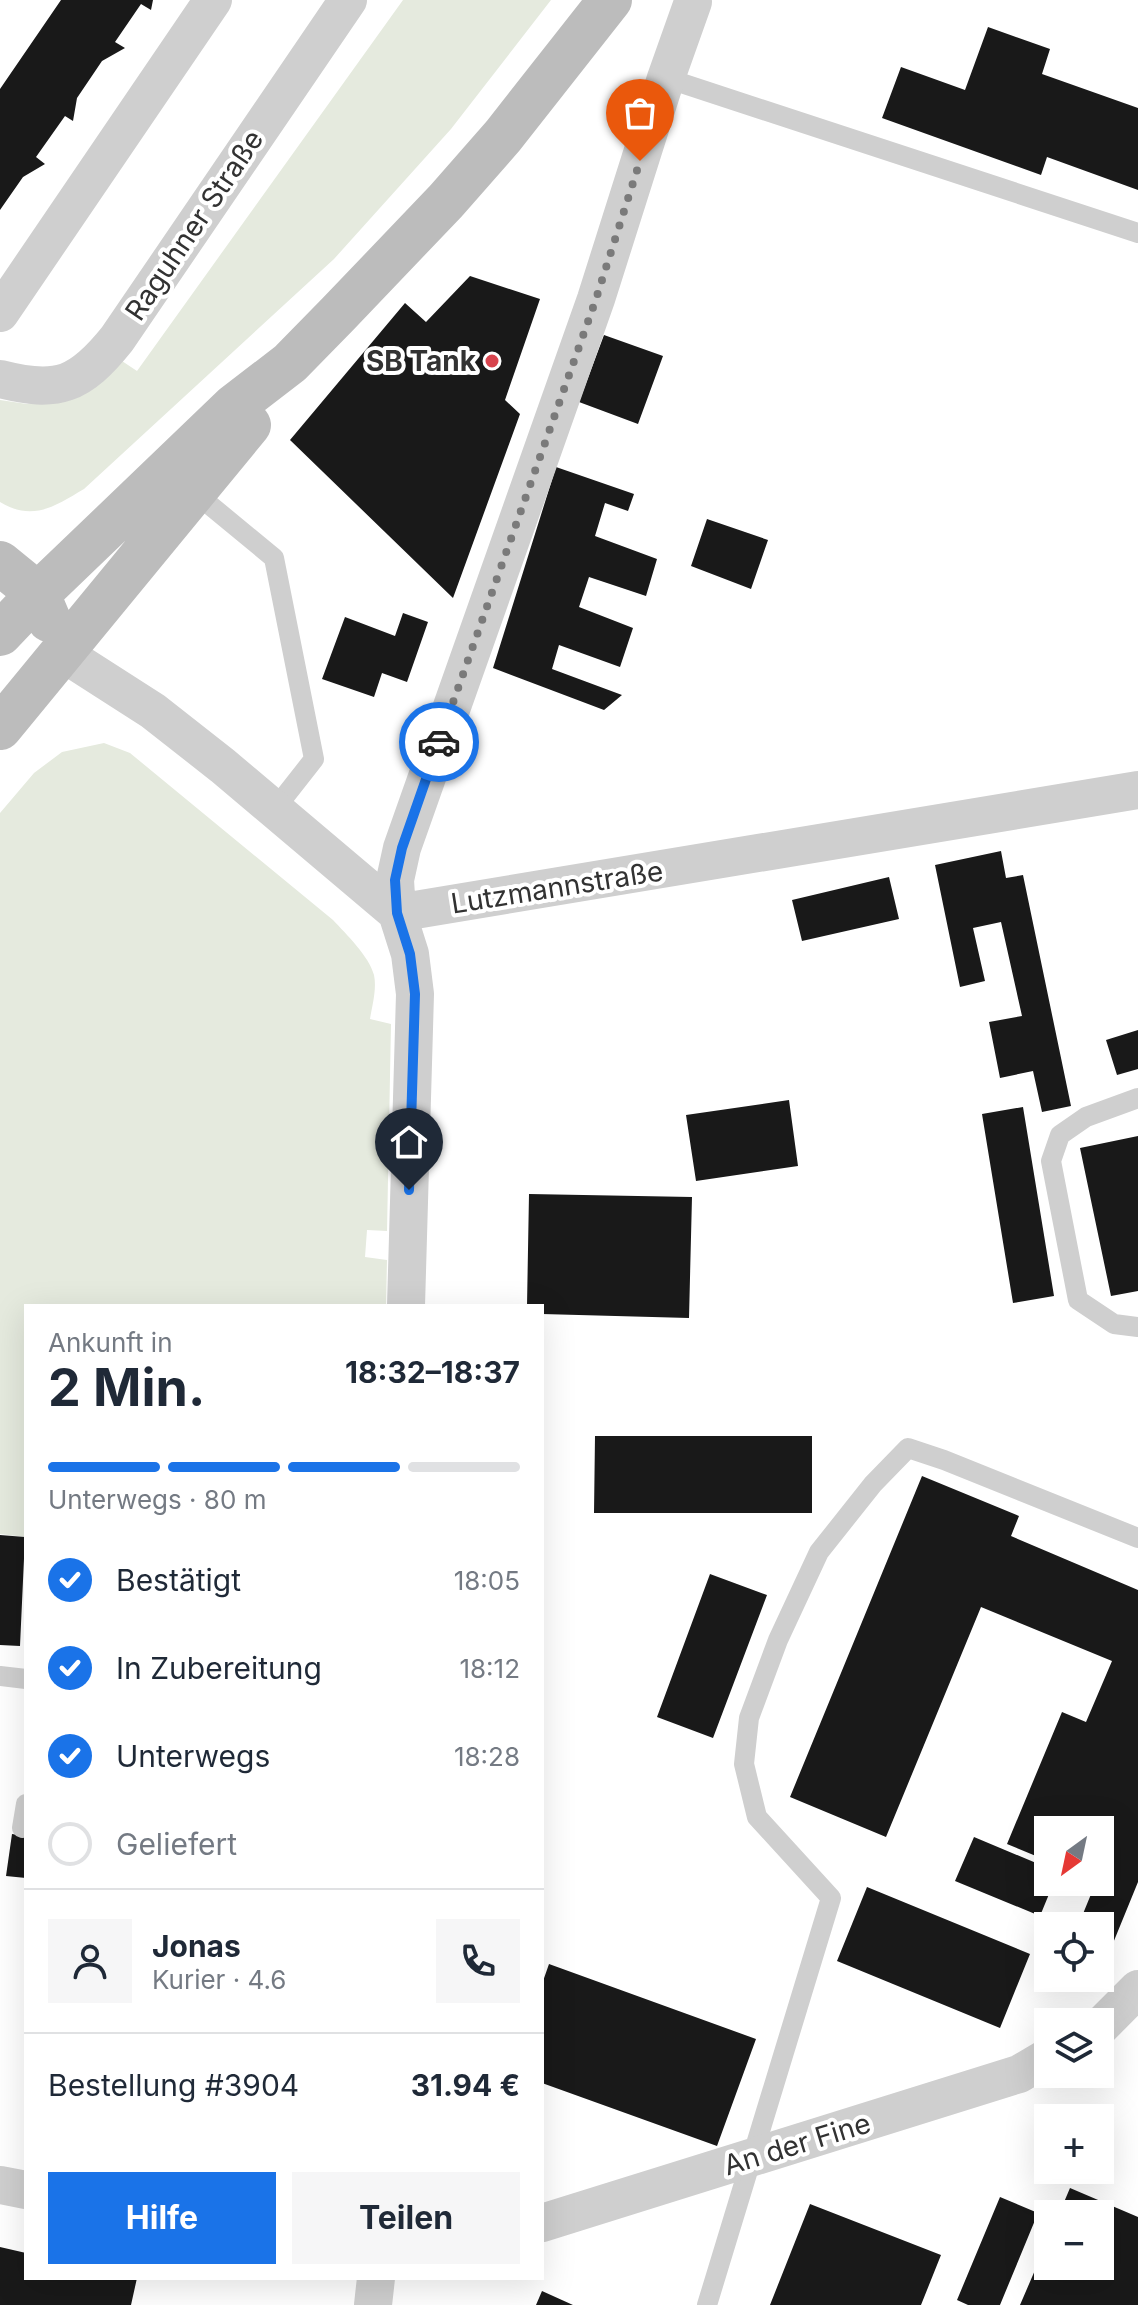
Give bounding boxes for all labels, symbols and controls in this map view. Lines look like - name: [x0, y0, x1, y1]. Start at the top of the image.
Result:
- pin: [606, 79, 674, 161]
- icon: bag: [618, 91, 662, 135]
- street label: Raguhner Straße: [118, 123, 270, 327]
- place label: SB Tank: [366, 344, 477, 378]
- marker: SB Tank: [483, 352, 501, 370]
- courier: [399, 702, 479, 782]
- icon: car: [417, 720, 461, 764]
- street label: Lutzmannstraße: [449, 853, 665, 921]
- pin: [375, 1108, 443, 1190]
- icon: home: [387, 1120, 431, 1164]
- text: Ankunft in: [48, 1327, 173, 1358]
- text: 18:32–18:37: [345, 1354, 520, 1390]
- text: 2 Min.: [48, 1356, 205, 1419]
- text: Unterwegs · 80 m: [48, 1484, 266, 1515]
- icon: check: [48, 1558, 92, 1602]
- text: Bestätigt: [116, 1562, 241, 1598]
- text: 18:05: [454, 1565, 520, 1596]
- icon: check: [48, 1646, 92, 1690]
- text: In Zubereitung: [116, 1650, 322, 1686]
- text: 18:12: [459, 1653, 520, 1684]
- icon: check: [48, 1734, 92, 1778]
- text: Unterwegs: [116, 1738, 270, 1774]
- text: 18:28: [454, 1741, 520, 1772]
- north arrow: [1034, 1816, 1114, 1896]
- map controls: [1034, 1816, 1114, 2280]
- text: Geliefert: [116, 1826, 237, 1862]
- button: locate: [1034, 1912, 1114, 1992]
- button: person: [48, 1919, 132, 2003]
- button: phone: [436, 1919, 520, 2003]
- text: Jonas: [152, 1928, 241, 1964]
- text: Kurier · 4.6: [152, 1964, 286, 1995]
- button: layers: [1034, 2008, 1114, 2088]
- text: Bestellung #3904: [48, 2067, 299, 2103]
- text: 31.94 €: [411, 2067, 520, 2103]
- button: +: [1034, 2104, 1114, 2184]
- street label: An der Fine: [719, 2106, 875, 2182]
- button: Hilfe: [48, 2172, 276, 2264]
- button: Teilen: [292, 2172, 520, 2264]
- button: −: [1034, 2200, 1114, 2280]

